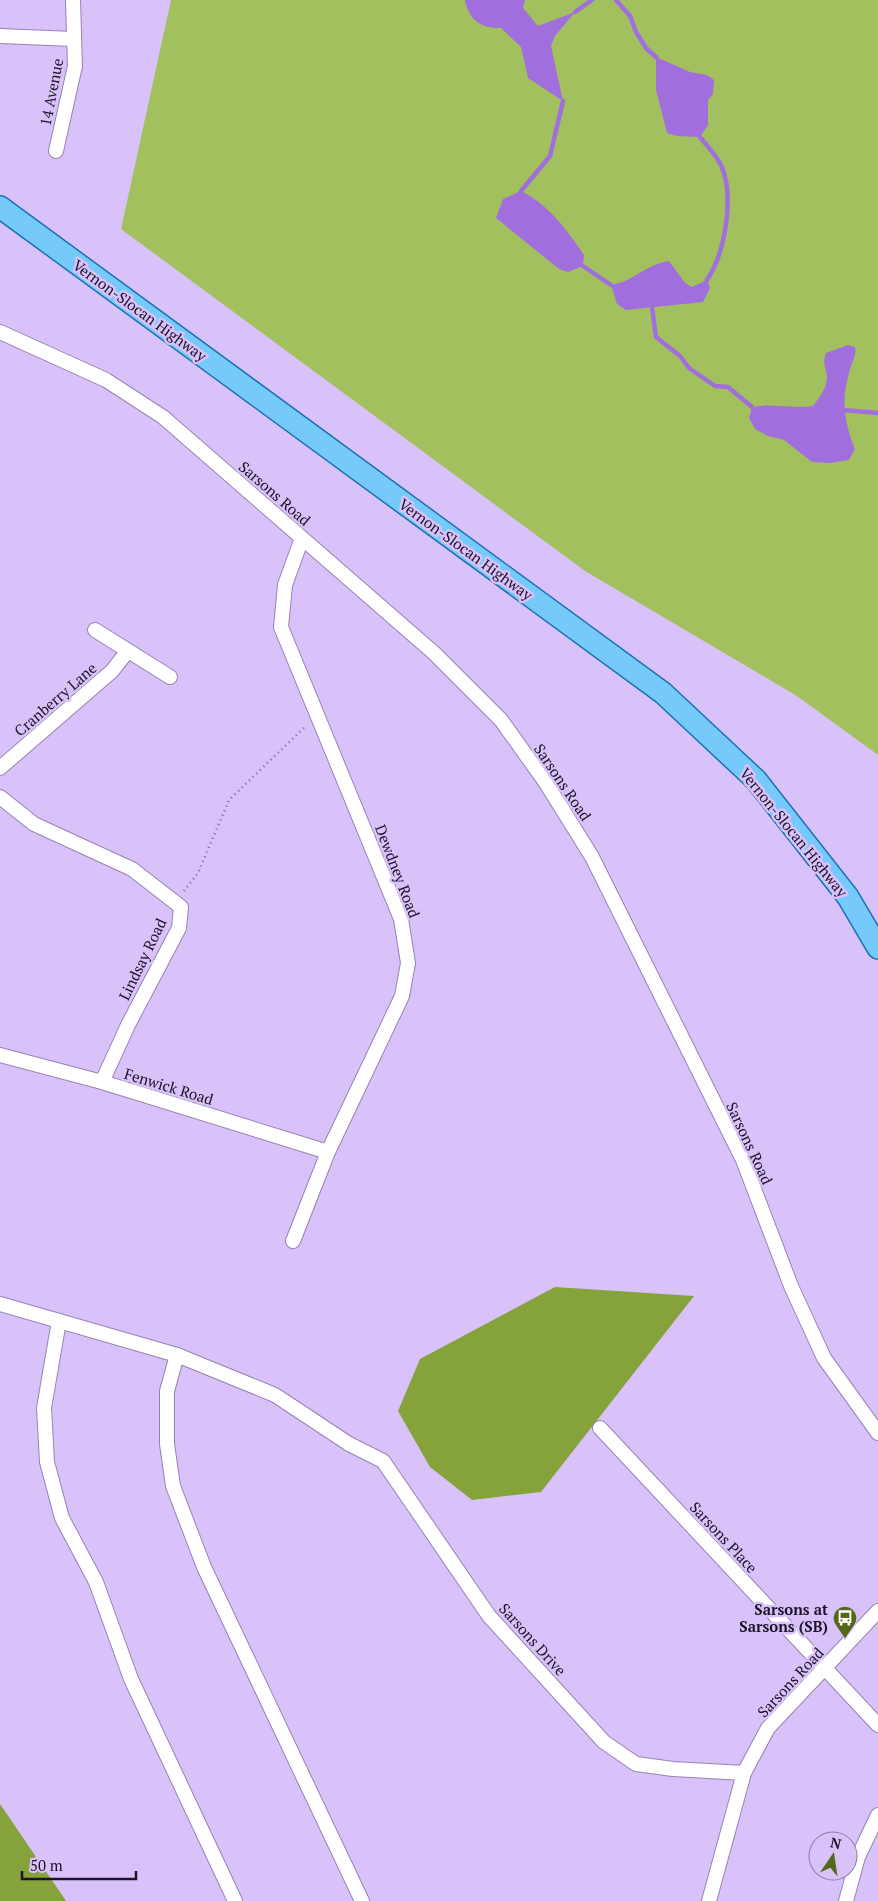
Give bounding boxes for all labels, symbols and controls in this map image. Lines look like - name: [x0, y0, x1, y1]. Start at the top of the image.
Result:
- street label: 14 Avenue: [35, 56, 67, 128]
- street label: Vernon-Slocan Highway: [69, 255, 211, 366]
- street label: Sarsons Road: [235, 456, 315, 530]
- street label: Vernon-Slocan Highway: [395, 494, 537, 605]
- street label: Cranberry Lane: [10, 658, 100, 740]
- street label: Sarsons Road: [530, 740, 596, 824]
- street label: Vernon-Slocan Highway: [736, 763, 853, 901]
- street label: Dewdney Road: [371, 822, 425, 920]
- street label: Lindsay Road: [114, 915, 170, 1003]
- street label: Fenwick Road: [122, 1063, 216, 1109]
- street label: Sarsons Road: [722, 1099, 778, 1187]
- street label: Sarsons Place: [686, 1497, 762, 1577]
- street label: Sarsons Drive: [495, 1598, 571, 1680]
- place label: Sarsons at Sarsons (SB): [739, 1599, 828, 1636]
- bus stop icon: Sarsons at Sarsons (SB): [832, 1605, 858, 1639]
- street label: Sarsons Road: [752, 1643, 828, 1721]
- north arrow: [808, 1831, 858, 1881]
- text: N: [829, 1832, 844, 1853]
- scale bar: [22, 1848, 136, 1880]
- text: 50 m: [30, 1855, 63, 1875]

